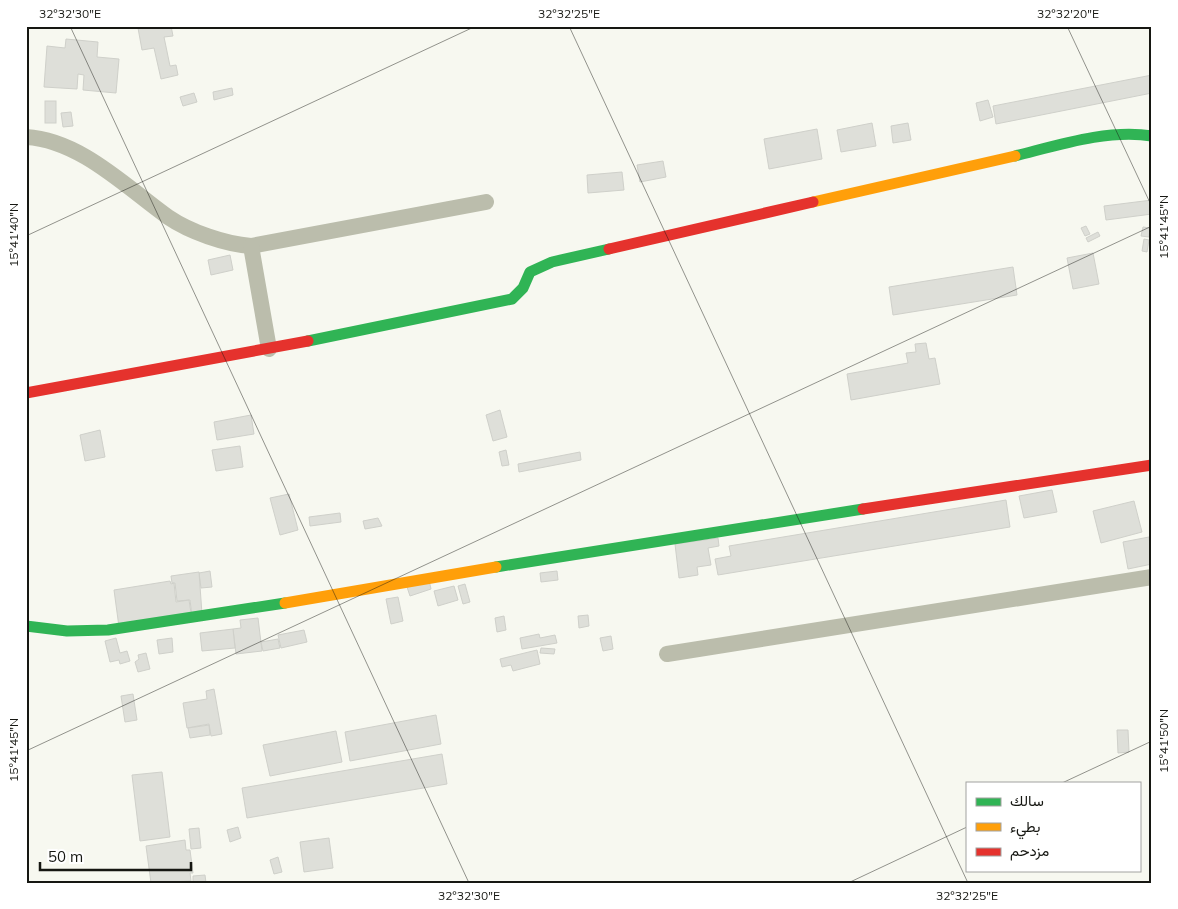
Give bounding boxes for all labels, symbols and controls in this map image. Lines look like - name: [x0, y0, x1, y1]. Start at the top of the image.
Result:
- text: 32°32'30"E: [39, 6, 101, 21]
- text: 32°32'25"E: [538, 6, 600, 21]
- text: 32°32'20"E: [1037, 6, 1099, 21]
- text: 15°41'45"N: [1156, 195, 1171, 259]
- text: 15°41'40"N: [6, 203, 21, 267]
- text: 15°41'50"N: [1156, 709, 1171, 773]
- text: 15°41'45"N: [6, 718, 21, 782]
- legend: [966, 782, 1140, 872]
- text: سالك: [1010, 791, 1044, 810]
- text: بطيء: [1010, 817, 1040, 840]
- scale bar: [40, 839, 191, 871]
- text: مزدحم: [1010, 841, 1049, 861]
- text: 50 m: [48, 847, 83, 866]
- text: 32°32'30"E: [438, 888, 500, 903]
- text: 32°32'25"E: [936, 888, 998, 903]

